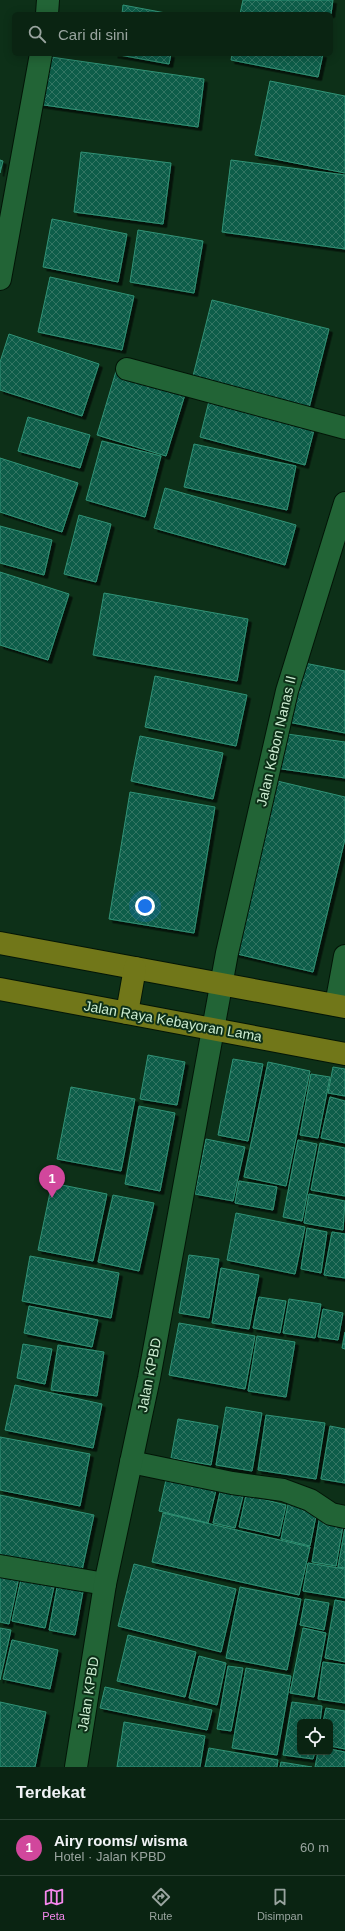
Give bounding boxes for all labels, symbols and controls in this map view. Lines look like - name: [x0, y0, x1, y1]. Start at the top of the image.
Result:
- search box: [12, 12, 333, 56]
- icon: search: [26, 23, 48, 45]
- text: Cari di sini: [58, 26, 128, 43]
- street label: Jalan Kebon Nanas II: [253, 674, 299, 808]
- your location: [135, 896, 155, 916]
- street label: Jalan Raya Kebayoran Lama: [83, 997, 264, 1045]
- pin: 1: [39, 1165, 65, 1198]
- street label: Jalan KPBD: [134, 1336, 164, 1414]
- street label: Jalan KPBD: [74, 1655, 102, 1733]
- map controls: [297, 1719, 333, 1755]
- button: locate: [297, 1719, 333, 1755]
- text: Terdekat: [16, 1783, 86, 1802]
- text: Airy rooms/ wisma: [54, 1832, 187, 1849]
- text: 1: [25, 1840, 33, 1855]
- text: 60 m: [300, 1840, 329, 1855]
- text: Hotel · Jalan KPBD: [54, 1849, 166, 1864]
- tab: Peta: [42, 1886, 65, 1922]
- tab: Rute: [149, 1886, 173, 1922]
- tab: Disimpan: [257, 1886, 303, 1922]

